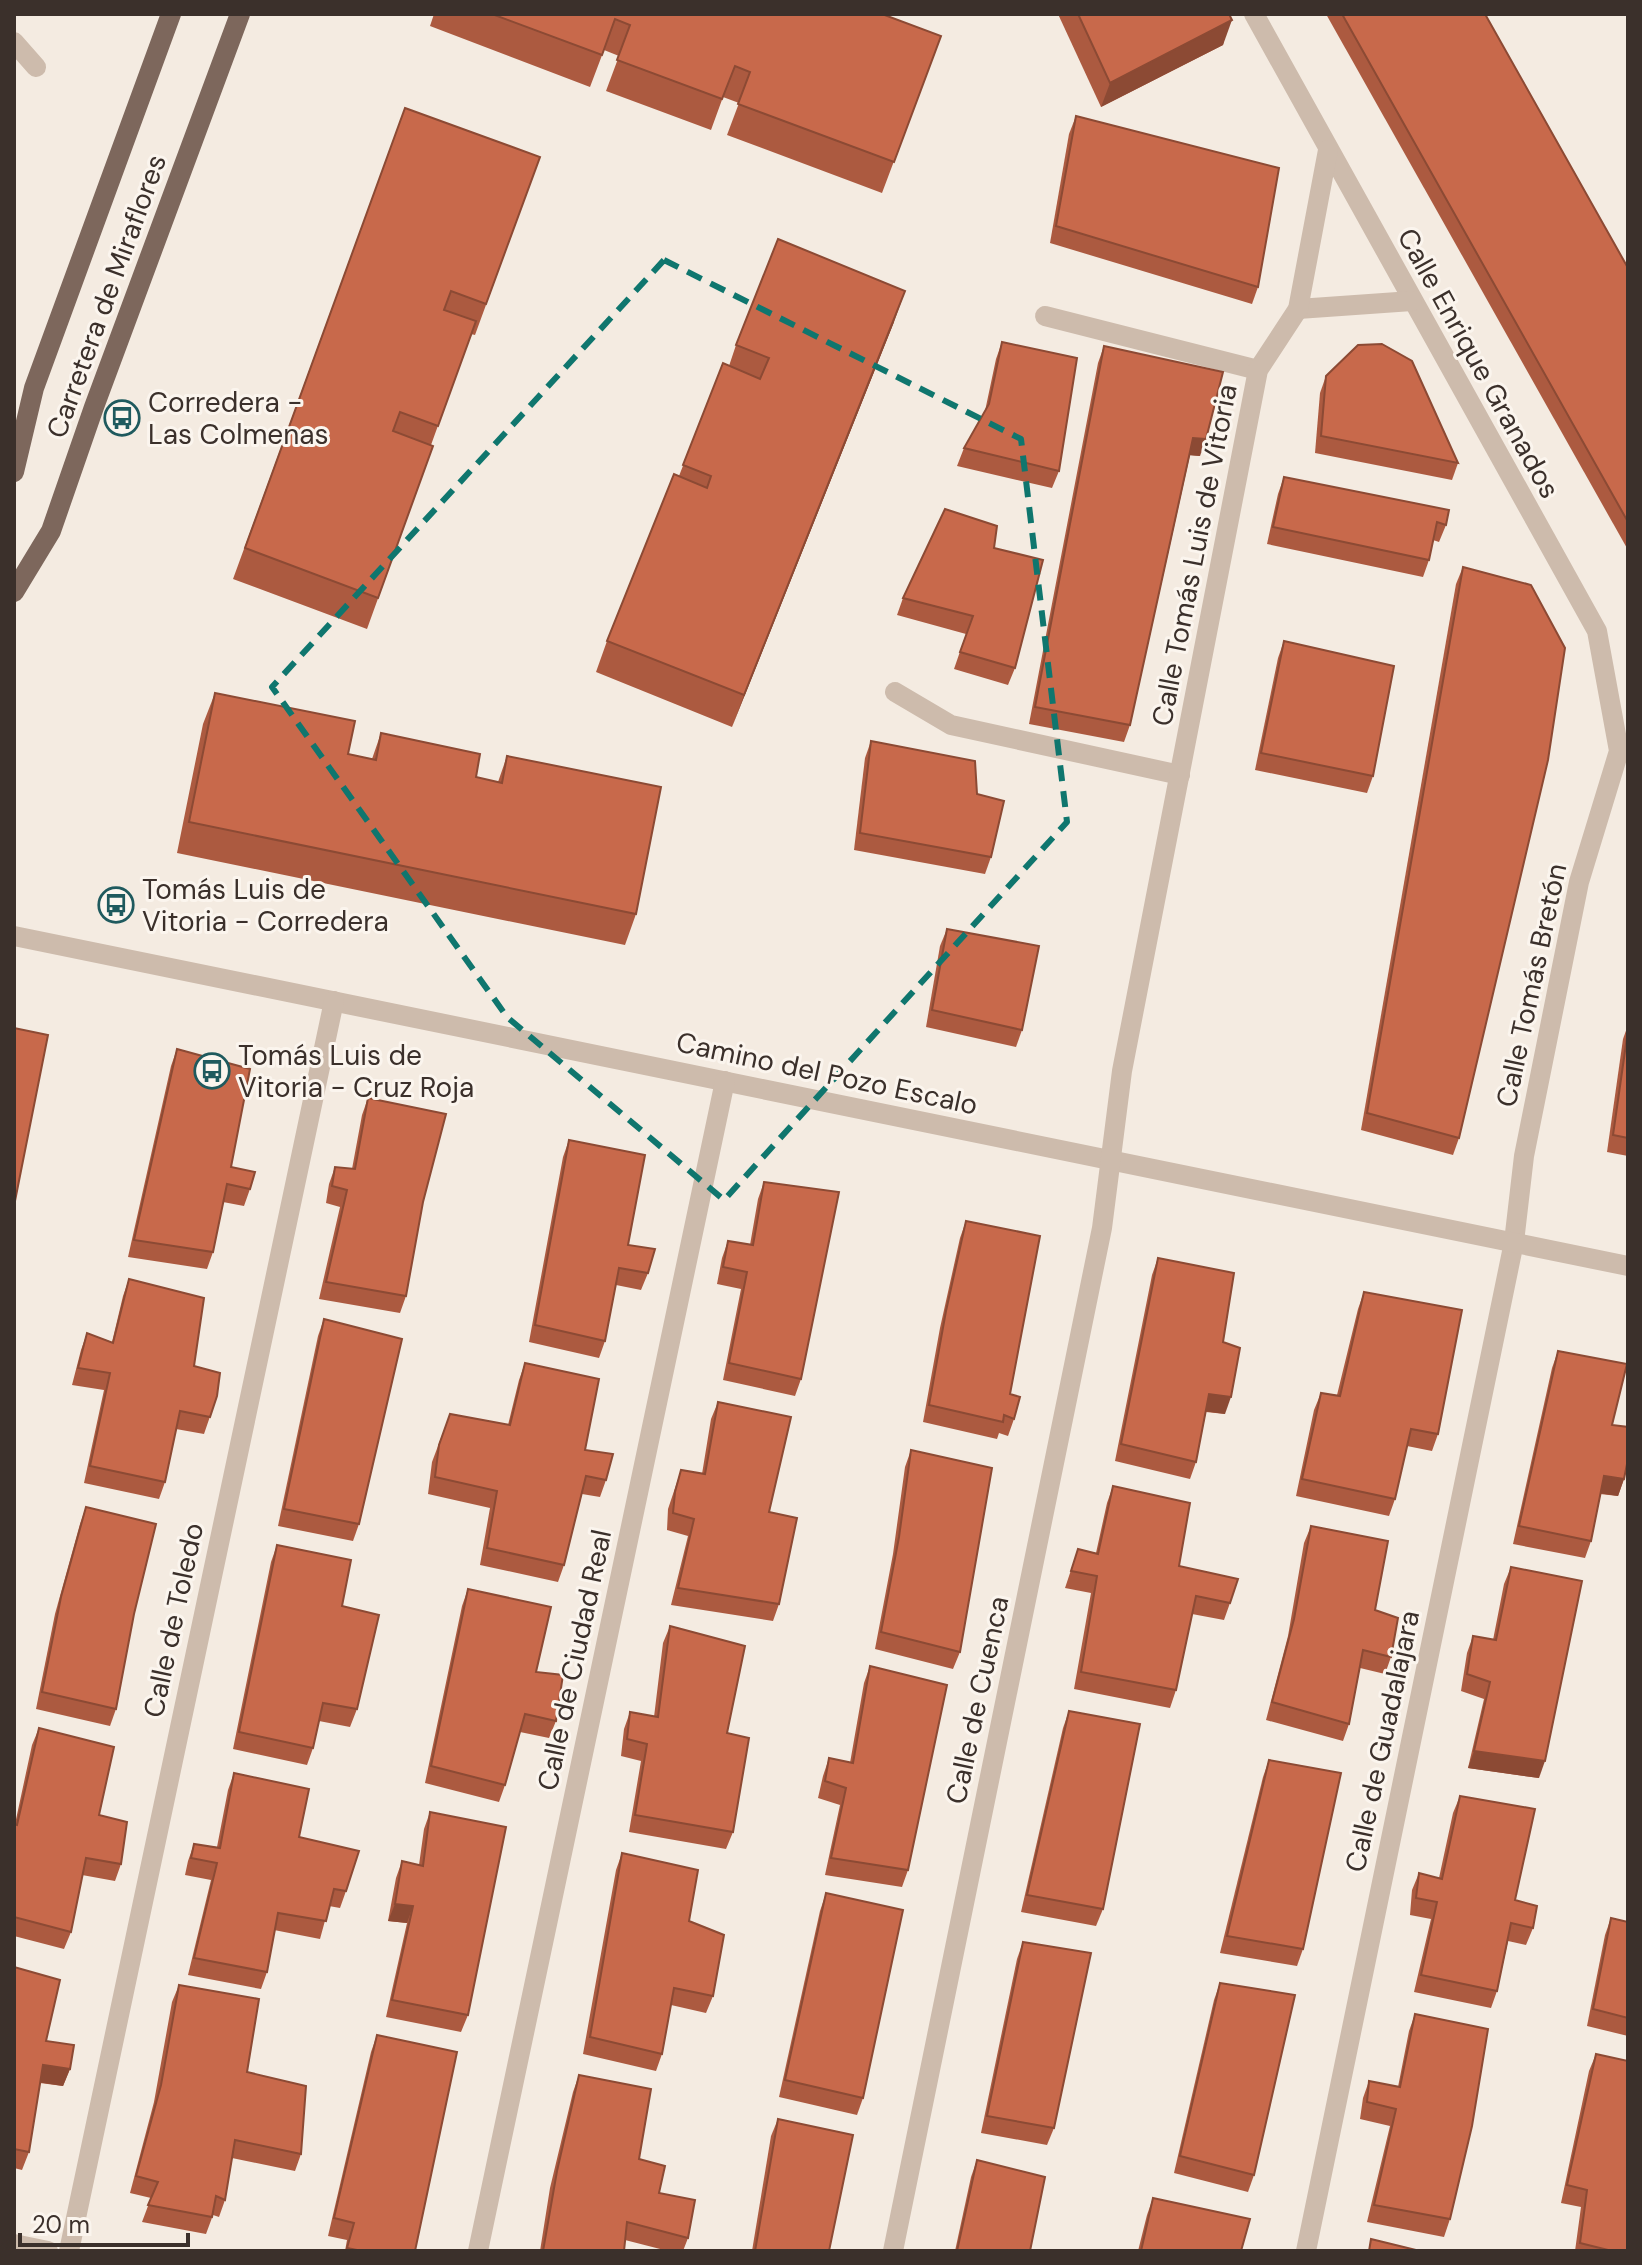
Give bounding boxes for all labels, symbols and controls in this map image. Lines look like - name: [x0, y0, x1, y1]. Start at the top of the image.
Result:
- street label: Carretera de Miraflores: [38, 149, 175, 443]
- street label: Calle Enrique Granados: [1389, 222, 1568, 505]
- street label: Calle Tomás Luis de Vitoria: [1143, 381, 1246, 729]
- place label: Corredera - Las Colmenas: [148, 384, 329, 453]
- bus stop icon: Corredera - Las Colmenas: [103, 399, 141, 437]
- street label: Calle Tomás Bretón: [1488, 860, 1575, 1110]
- place label: Tomás Luis de Vitoria - Corredera: [142, 871, 389, 940]
- bus stop icon: Tomás Luis de Vitoria - Corredera: [97, 886, 135, 924]
- street label: Camino del Pozo Escalo: [673, 1023, 981, 1124]
- place label: Tomás Luis de Vitoria - Cruz Roja: [238, 1037, 474, 1106]
- bus stop icon: Tomás Luis de Vitoria - Cruz Roja: [193, 1052, 231, 1090]
- street label: Calle de Toledo: [135, 1519, 212, 1721]
- street label: Calle de Ciudad Real: [529, 1526, 620, 1794]
- street label: Calle de Cuenca: [937, 1593, 1018, 1807]
- street label: Calle de Guadalajara: [1337, 1607, 1428, 1875]
- scale bar: [20, 2197, 188, 2247]
- text: 20 m: [32, 2209, 90, 2240]

